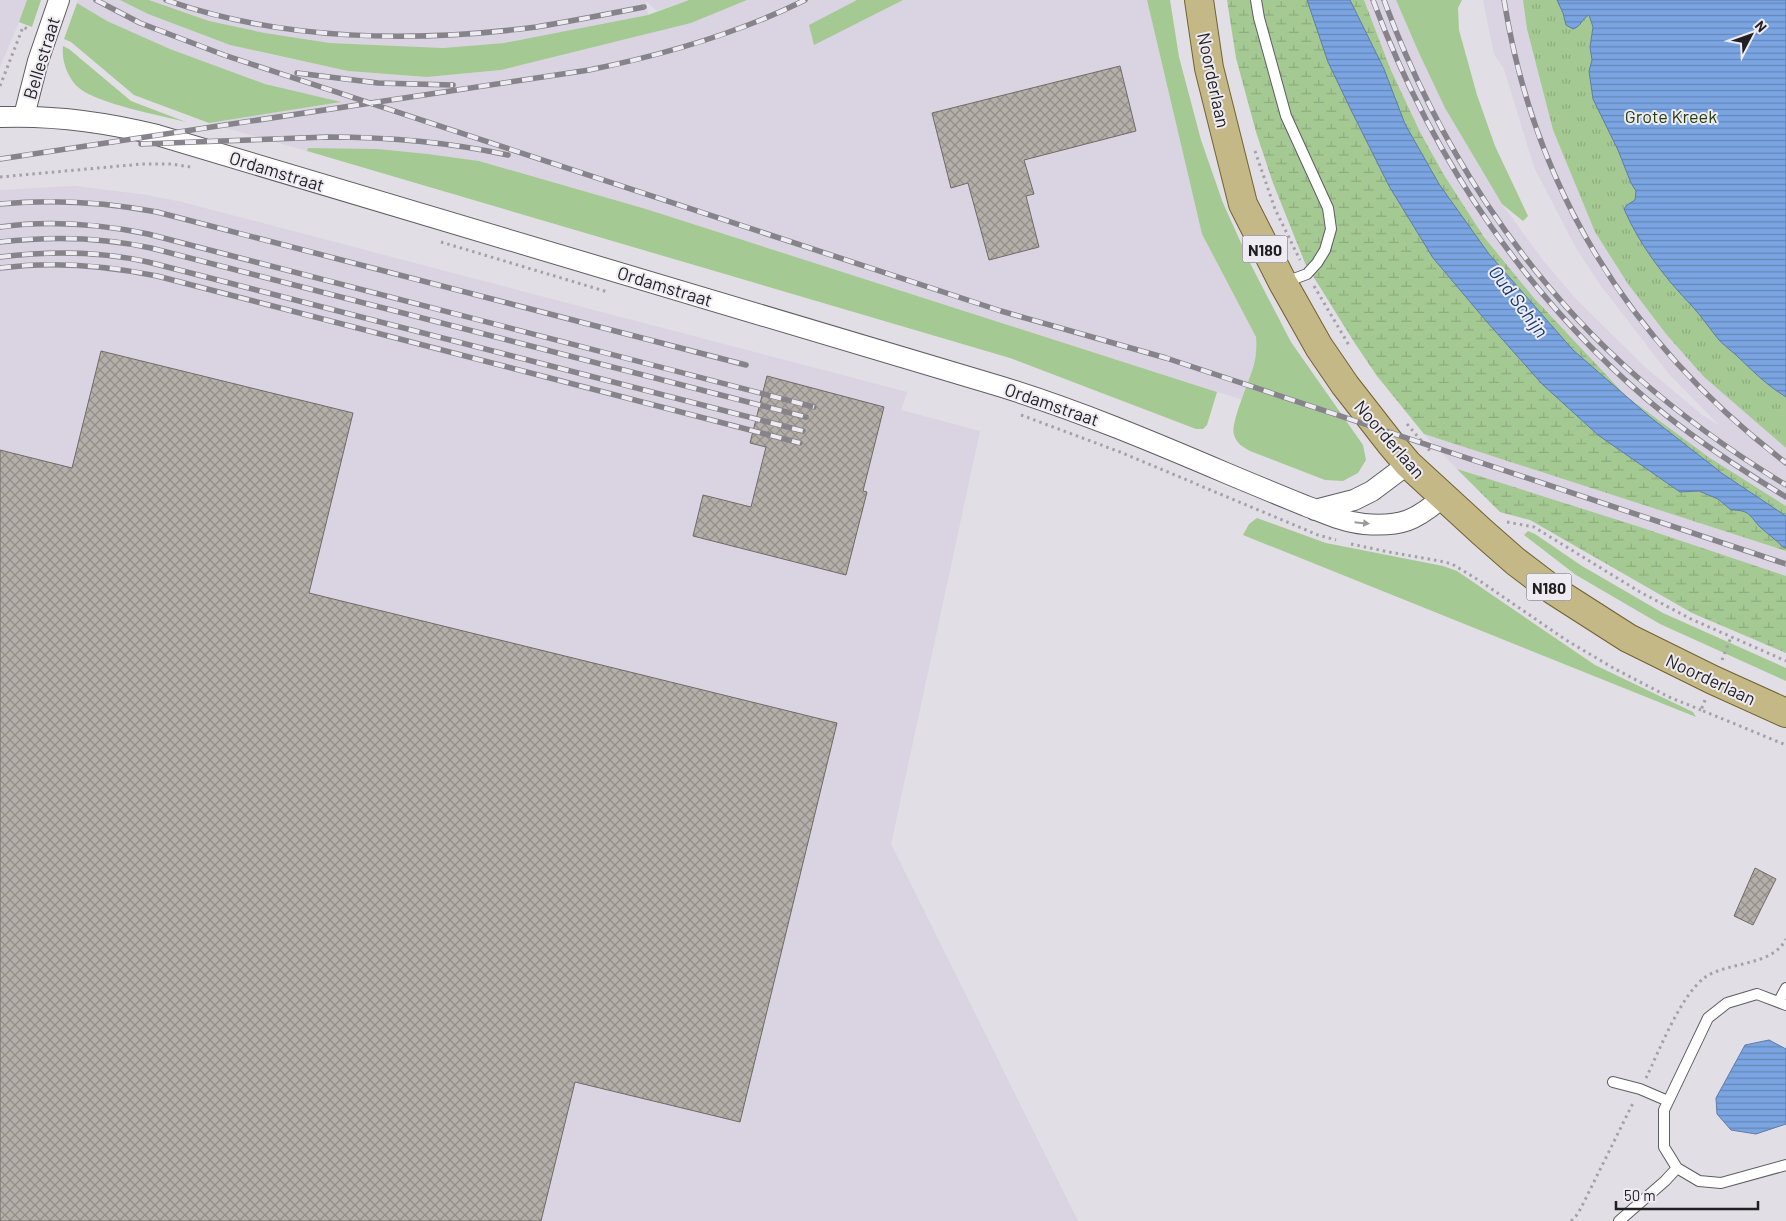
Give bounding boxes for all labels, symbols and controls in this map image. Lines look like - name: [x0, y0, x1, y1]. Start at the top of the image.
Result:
- north arrow: [1726, 10, 1776, 60]
- street label: Bellestraat: [18, 14, 64, 102]
- text: N: [1752, 17, 1771, 35]
- street label: Noorderlaan: [1193, 31, 1235, 129]
- park label: Grote Kreek: [1625, 105, 1717, 127]
- street label: Ordamstraat: [227, 146, 327, 196]
- road number: N180: [1242, 235, 1288, 262]
- water label: Oud Schijn: [1484, 260, 1554, 342]
- street label: Ordamstraat: [615, 261, 715, 311]
- street label: Ordamstraat: [1002, 378, 1102, 430]
- street label: Noorderlaan: [1350, 395, 1430, 483]
- one-way arrow: [1354, 519, 1370, 527]
- road number: N180: [1526, 574, 1572, 600]
- street label: Noorderlaan: [1663, 649, 1759, 709]
- scale bar: [1616, 1178, 1758, 1210]
- text: 50 m: [1624, 1186, 1656, 1204]

